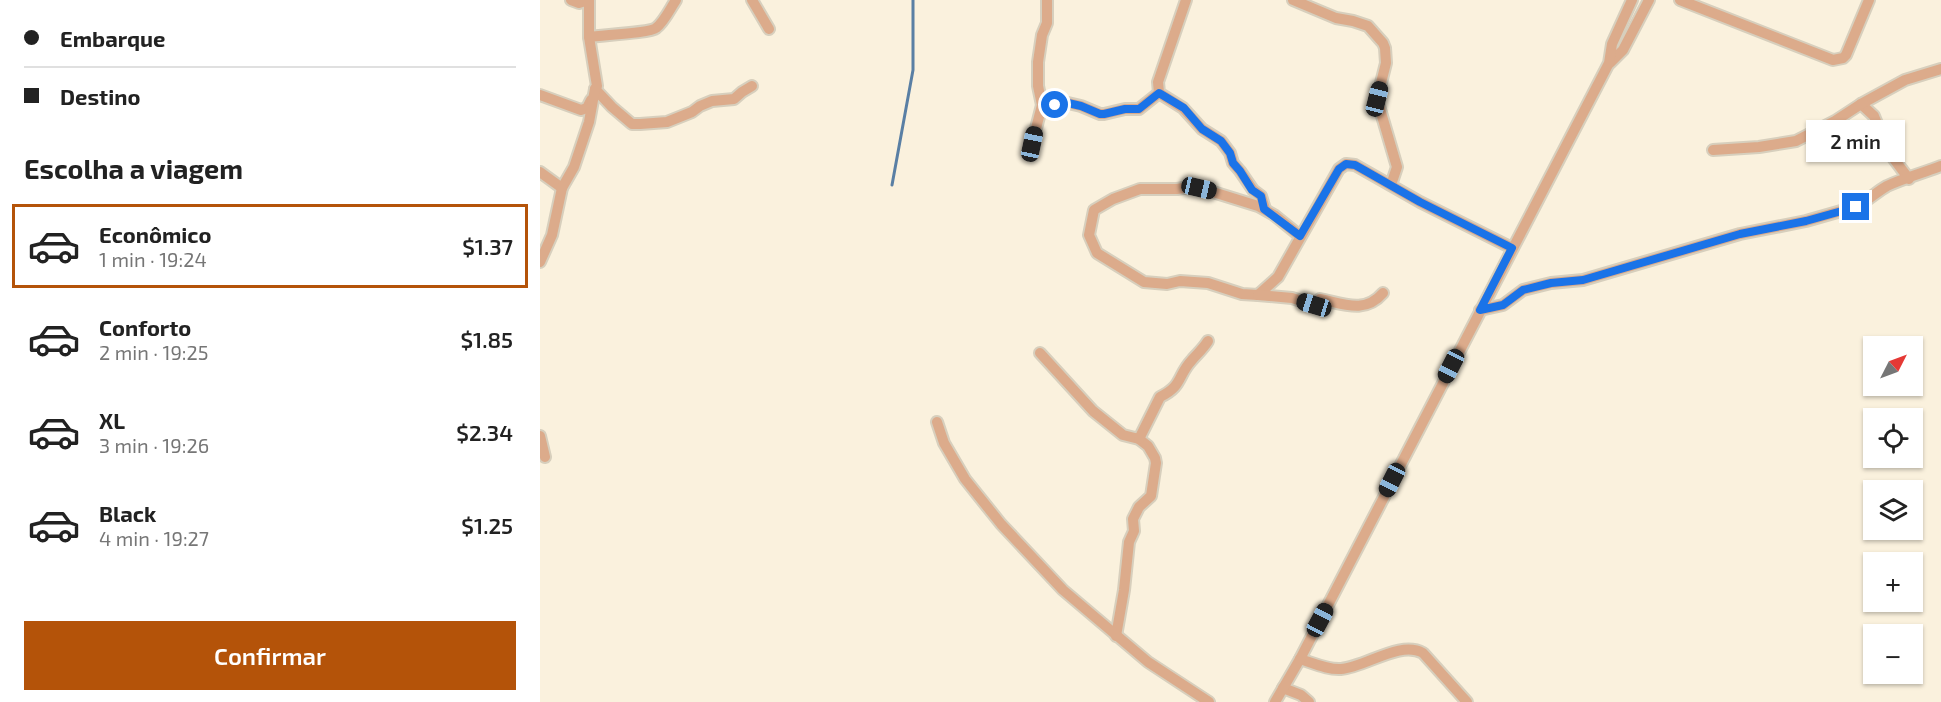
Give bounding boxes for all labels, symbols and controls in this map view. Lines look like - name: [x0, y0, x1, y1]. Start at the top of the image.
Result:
- text: Embarque: [60, 25, 165, 51]
- car: [1364, 79, 1390, 119]
- text: Destino: [60, 83, 140, 109]
- route start: [1041, 91, 1068, 118]
- callout: 2 min: [1806, 120, 1906, 162]
- car: [1019, 125, 1045, 163]
- text: 2 min: [1830, 129, 1881, 153]
- text: Escolha a viagem: [24, 152, 243, 184]
- car: [1179, 175, 1219, 201]
- route end: [1842, 193, 1869, 220]
- icon: car: [27, 219, 81, 273]
- text: Econômico: [99, 221, 211, 247]
- text: $1.37: [462, 233, 513, 259]
- text: 1 min · 19:24: [99, 247, 207, 271]
- car: [1294, 291, 1334, 319]
- icon: car: [27, 312, 81, 366]
- text: Conforto: [99, 314, 191, 340]
- text: $1.85: [460, 326, 513, 352]
- north arrow: [1863, 336, 1923, 396]
- map controls: [1863, 336, 1923, 684]
- text: 2 min · 19:25: [99, 340, 209, 364]
- car: [1435, 346, 1467, 386]
- icon: car: [27, 405, 81, 459]
- text: XL: [99, 407, 125, 433]
- button: locate: [1863, 408, 1923, 468]
- text: $2.34: [456, 419, 513, 445]
- text: 3 min · 19:26: [99, 433, 209, 457]
- car: [1376, 460, 1408, 500]
- button: layers: [1863, 480, 1923, 540]
- icon: car: [27, 498, 81, 552]
- text: Black: [99, 500, 156, 526]
- text: $1.25: [461, 512, 513, 538]
- text: 4 min · 19:27: [99, 526, 209, 550]
- button: +: [1863, 552, 1923, 612]
- car: [1304, 600, 1336, 640]
- button: Confirmar: [24, 621, 516, 690]
- button: −: [1863, 624, 1923, 684]

